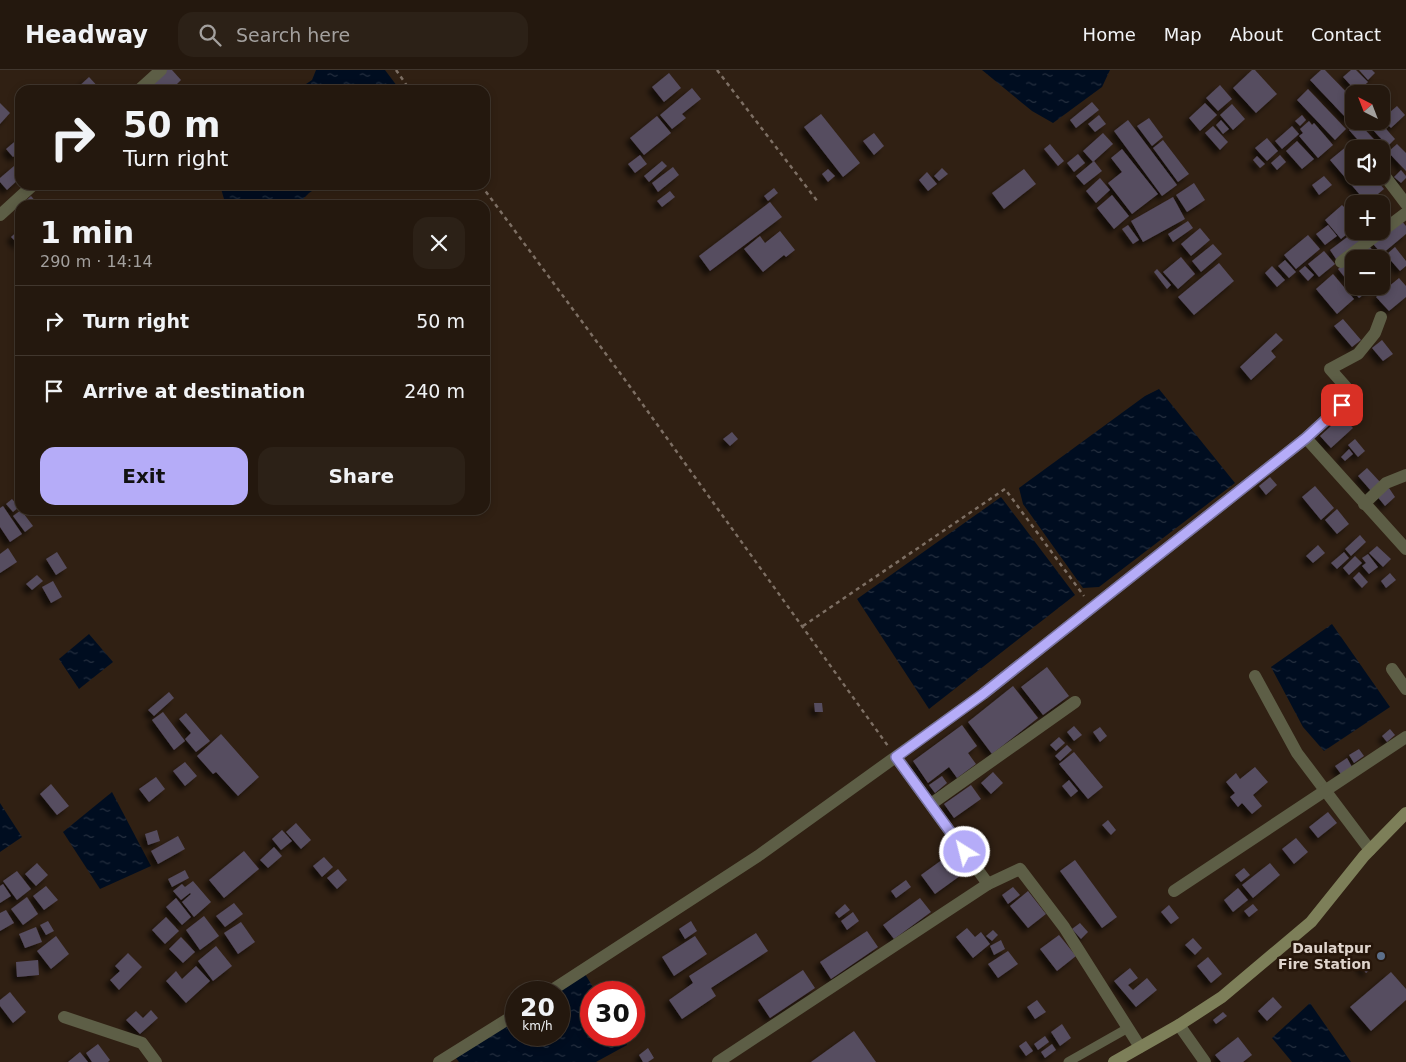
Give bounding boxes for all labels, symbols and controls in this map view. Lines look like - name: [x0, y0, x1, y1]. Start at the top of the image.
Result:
- search box: [178, 12, 528, 57]
- text: Headway: [25, 21, 148, 49]
- icon: search: [196, 21, 224, 49]
- text: Search here: [236, 24, 350, 46]
- text: Home: [1083, 24, 1136, 45]
- text: Map: [1164, 24, 1202, 45]
- text: About: [1230, 24, 1283, 45]
- text: Contact: [1311, 24, 1381, 45]
- north arrow: [1345, 85, 1390, 130]
- map controls: [1345, 85, 1390, 295]
- icon: right: [40, 105, 105, 170]
- text: 50 m: [123, 105, 220, 145]
- button: sound: [1345, 140, 1390, 185]
- text: Turn right: [123, 146, 228, 171]
- button: +: [1345, 195, 1390, 240]
- text: 1 min: [40, 215, 134, 250]
- button: close: [413, 217, 465, 269]
- button: −: [1345, 250, 1390, 295]
- text: 290 m · 14:14: [40, 252, 153, 271]
- icon: right: [40, 307, 68, 335]
- text: Turn right: [83, 310, 189, 332]
- text: 50 m: [416, 310, 465, 332]
- icon: arrive: [40, 377, 68, 405]
- text: Arrive at destination: [83, 380, 305, 402]
- text: 240 m: [404, 380, 465, 402]
- pin: [1321, 384, 1363, 426]
- icon: arrive: [1328, 391, 1356, 419]
- button: Exit: [40, 447, 248, 505]
- button: Share: [258, 447, 465, 505]
- position arrow: [938, 825, 990, 877]
- place label: Daulatpur Fire Station: [1278, 940, 1371, 972]
- marker: Daulatpur Fire Station: [1375, 950, 1387, 962]
- speed limit sign: 30: [580, 981, 645, 1046]
- text: 20: [520, 993, 555, 1022]
- text: km/h: [522, 1019, 553, 1033]

